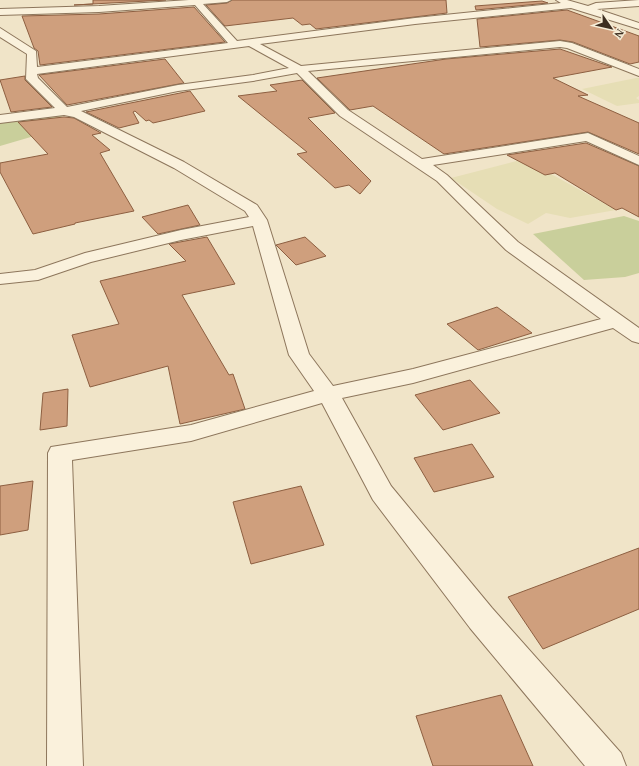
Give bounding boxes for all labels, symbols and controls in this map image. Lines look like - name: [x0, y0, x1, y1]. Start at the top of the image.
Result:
- north arrow: [591, 8, 631, 48]
- text: N: [612, 27, 626, 40]

